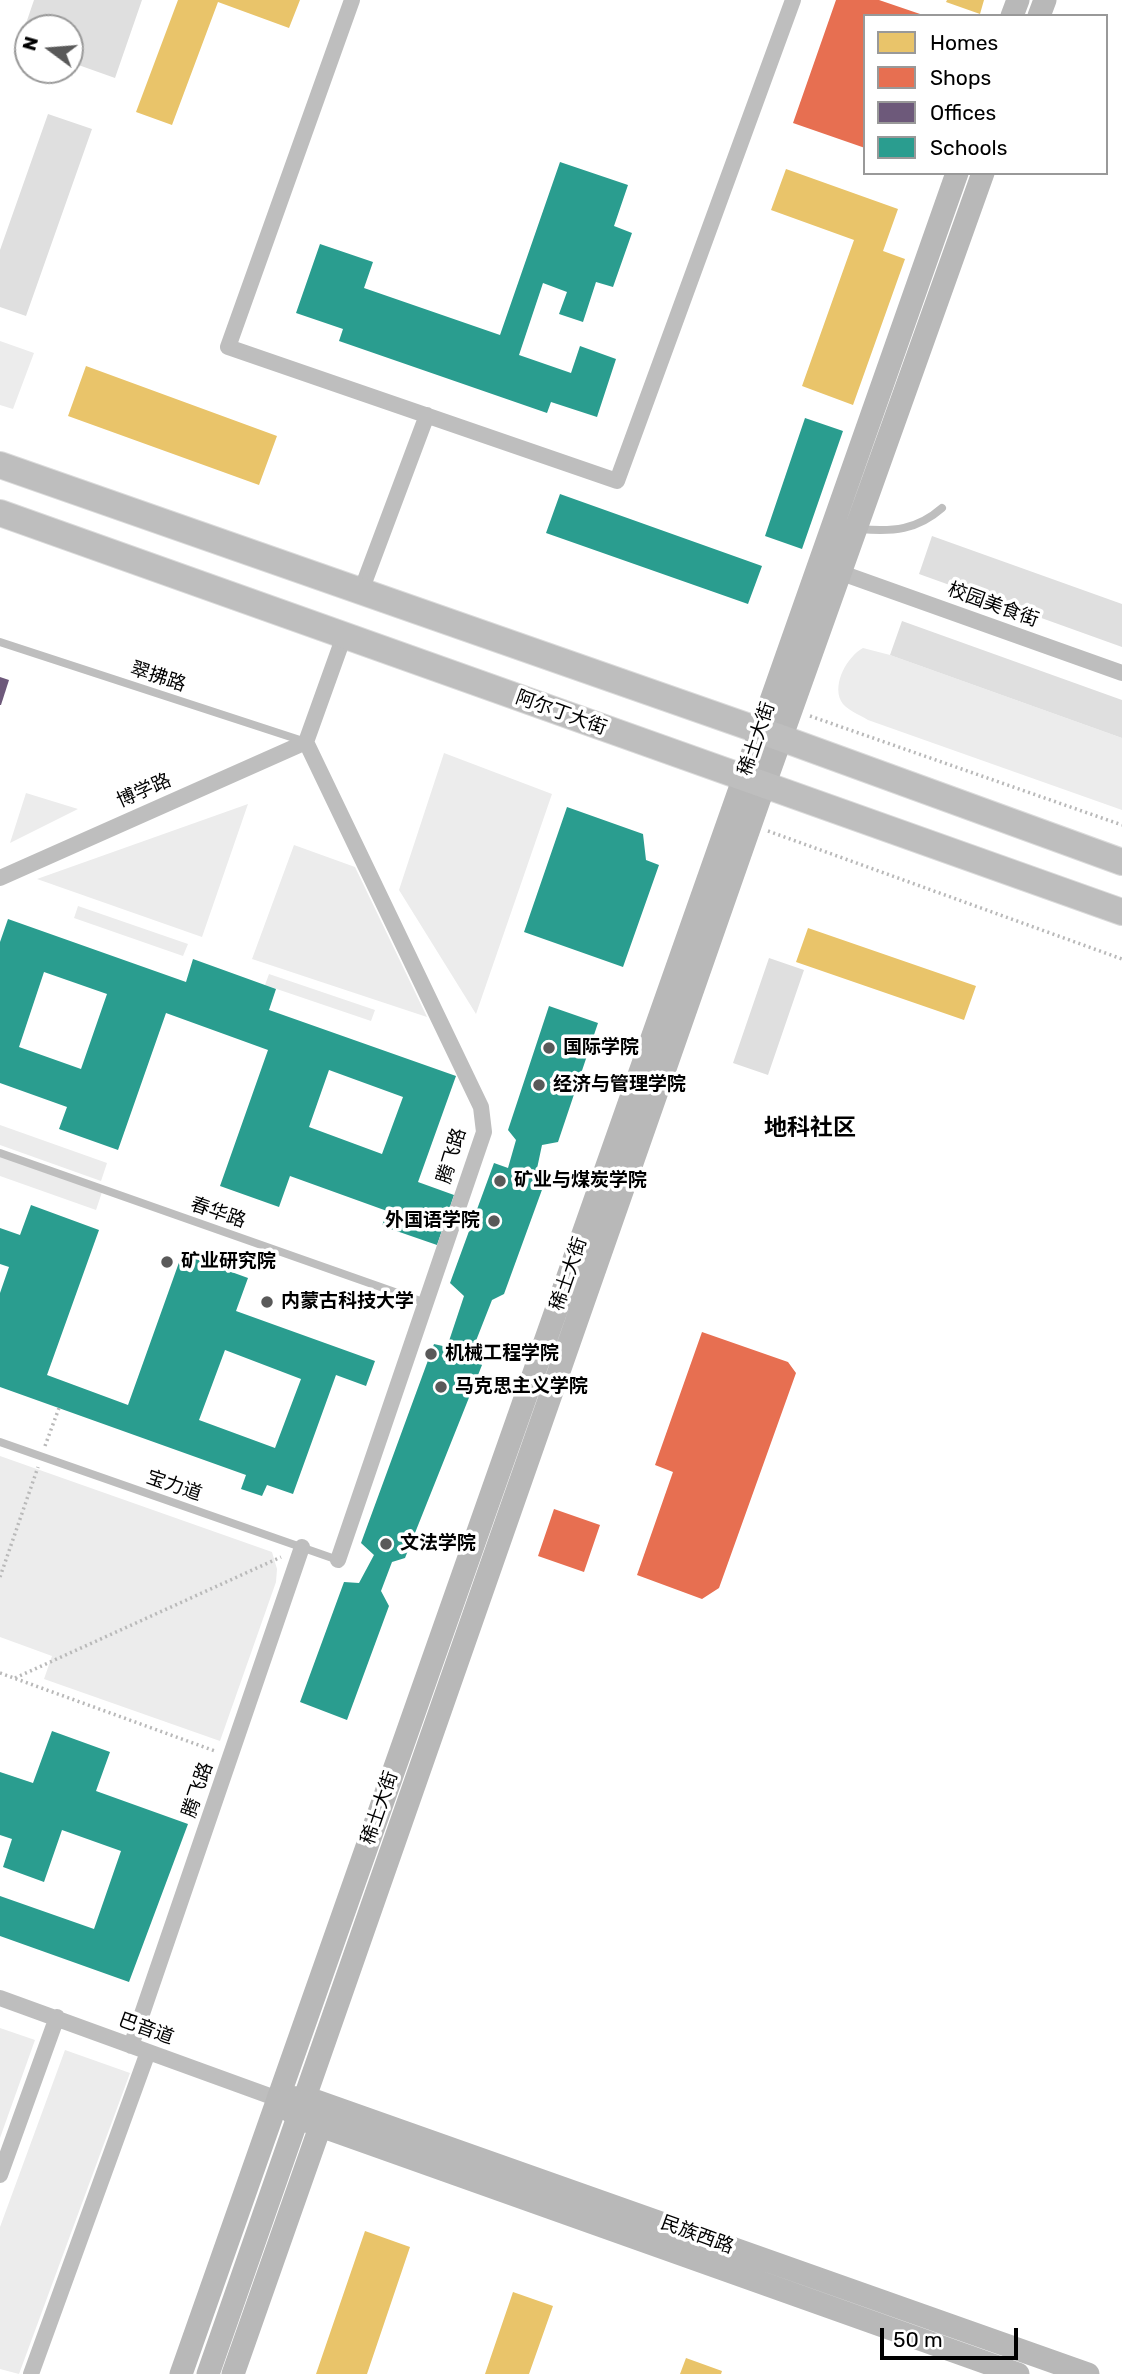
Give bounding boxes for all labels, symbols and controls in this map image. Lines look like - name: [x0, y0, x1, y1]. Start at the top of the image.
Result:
- north arrow: [14, 14, 84, 84]
- legend: [863, 14, 1108, 175]
- text: Homes: [930, 30, 998, 55]
- text: N: [17, 34, 43, 53]
- text: Shops: [930, 65, 991, 90]
- text: Offices: [930, 100, 996, 125]
- text: Schools: [930, 135, 1007, 160]
- street label: 校园美食街: [944, 578, 1042, 632]
- street label: 翠拂路: [127, 657, 189, 697]
- street label: 阿尔丁大街: [512, 686, 610, 740]
- street label: 稀土大街: [734, 699, 780, 779]
- street label: 博学路: [113, 769, 175, 813]
- place label: 国际学院: [563, 1037, 639, 1059]
- marker: 国际学院: [541, 1040, 557, 1056]
- place label: 经济与管理学院: [553, 1074, 686, 1096]
- marker: 经济与管理学院: [531, 1077, 547, 1093]
- district label: 地科社区: [764, 1114, 856, 1142]
- street label: 腾飞路: [433, 1125, 471, 1187]
- place label: 矿业与煤炭学院: [514, 1170, 647, 1192]
- marker: 矿业与煤炭学院: [492, 1173, 508, 1189]
- street label: 春华路: [187, 1193, 249, 1233]
- place label: 外国语学院: [385, 1210, 480, 1232]
- marker: 外国语学院: [486, 1213, 502, 1229]
- street label: 稀土大街: [546, 1234, 592, 1314]
- place label: 矿业研究院: [181, 1251, 276, 1273]
- marker: 矿业研究院: [159, 1254, 175, 1270]
- place label: 内蒙古科技大学: [281, 1291, 414, 1313]
- marker: 内蒙古科技大学: [259, 1294, 275, 1310]
- place label: 机械工程学院: [445, 1343, 559, 1365]
- marker: 机械工程学院: [423, 1346, 439, 1362]
- place label: 马克思主义学院: [455, 1376, 588, 1398]
- marker: 马克思主义学院: [433, 1379, 449, 1395]
- street label: 宝力道: [143, 1466, 205, 1506]
- place label: 文法学院: [400, 1533, 476, 1555]
- marker: 文法学院: [378, 1536, 394, 1552]
- street label: 腾飞路: [178, 1759, 218, 1821]
- street label: 稀土大街: [357, 1768, 403, 1848]
- street label: 巴音道: [115, 2009, 177, 2049]
- street label: 民族西路: [657, 2211, 737, 2259]
- scale bar: [884, 2314, 1022, 2358]
- text: 50 m: [893, 2327, 943, 2352]

